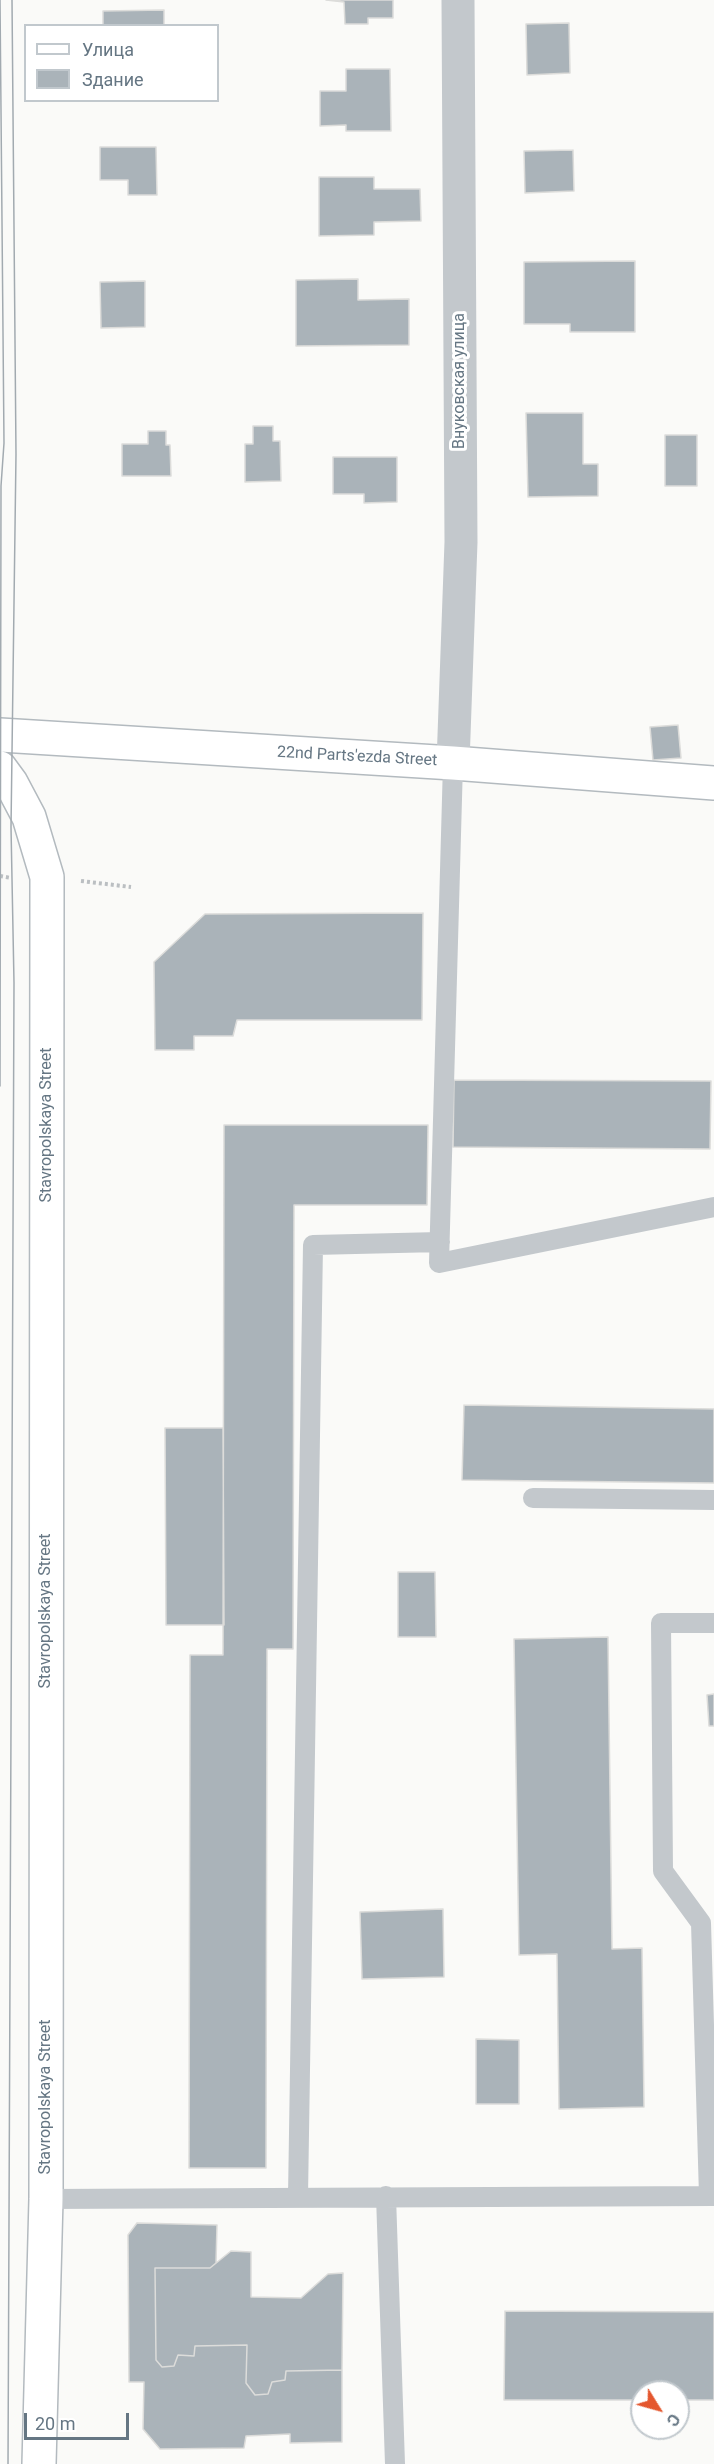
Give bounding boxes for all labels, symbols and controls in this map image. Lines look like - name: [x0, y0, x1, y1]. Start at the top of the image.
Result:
- legend: [24, 24, 219, 102]
- text: Улица: [82, 39, 134, 60]
- text: Здание: [82, 69, 144, 90]
- street label: Внуковская улица: [450, 313, 470, 449]
- street label: 22nd Parts'ezda Street: [276, 743, 438, 771]
- street label: Stavropolskaya Street: [37, 1048, 57, 1202]
- street label: Stavropolskaya Street: [36, 1534, 56, 1688]
- street label: Stavropolskaya Street: [36, 2020, 56, 2174]
- north arrow: [630, 2380, 690, 2440]
- scale bar: [27, 2401, 132, 2439]
- text: С: [662, 2410, 684, 2430]
- text: 20 m: [35, 2413, 75, 2434]

